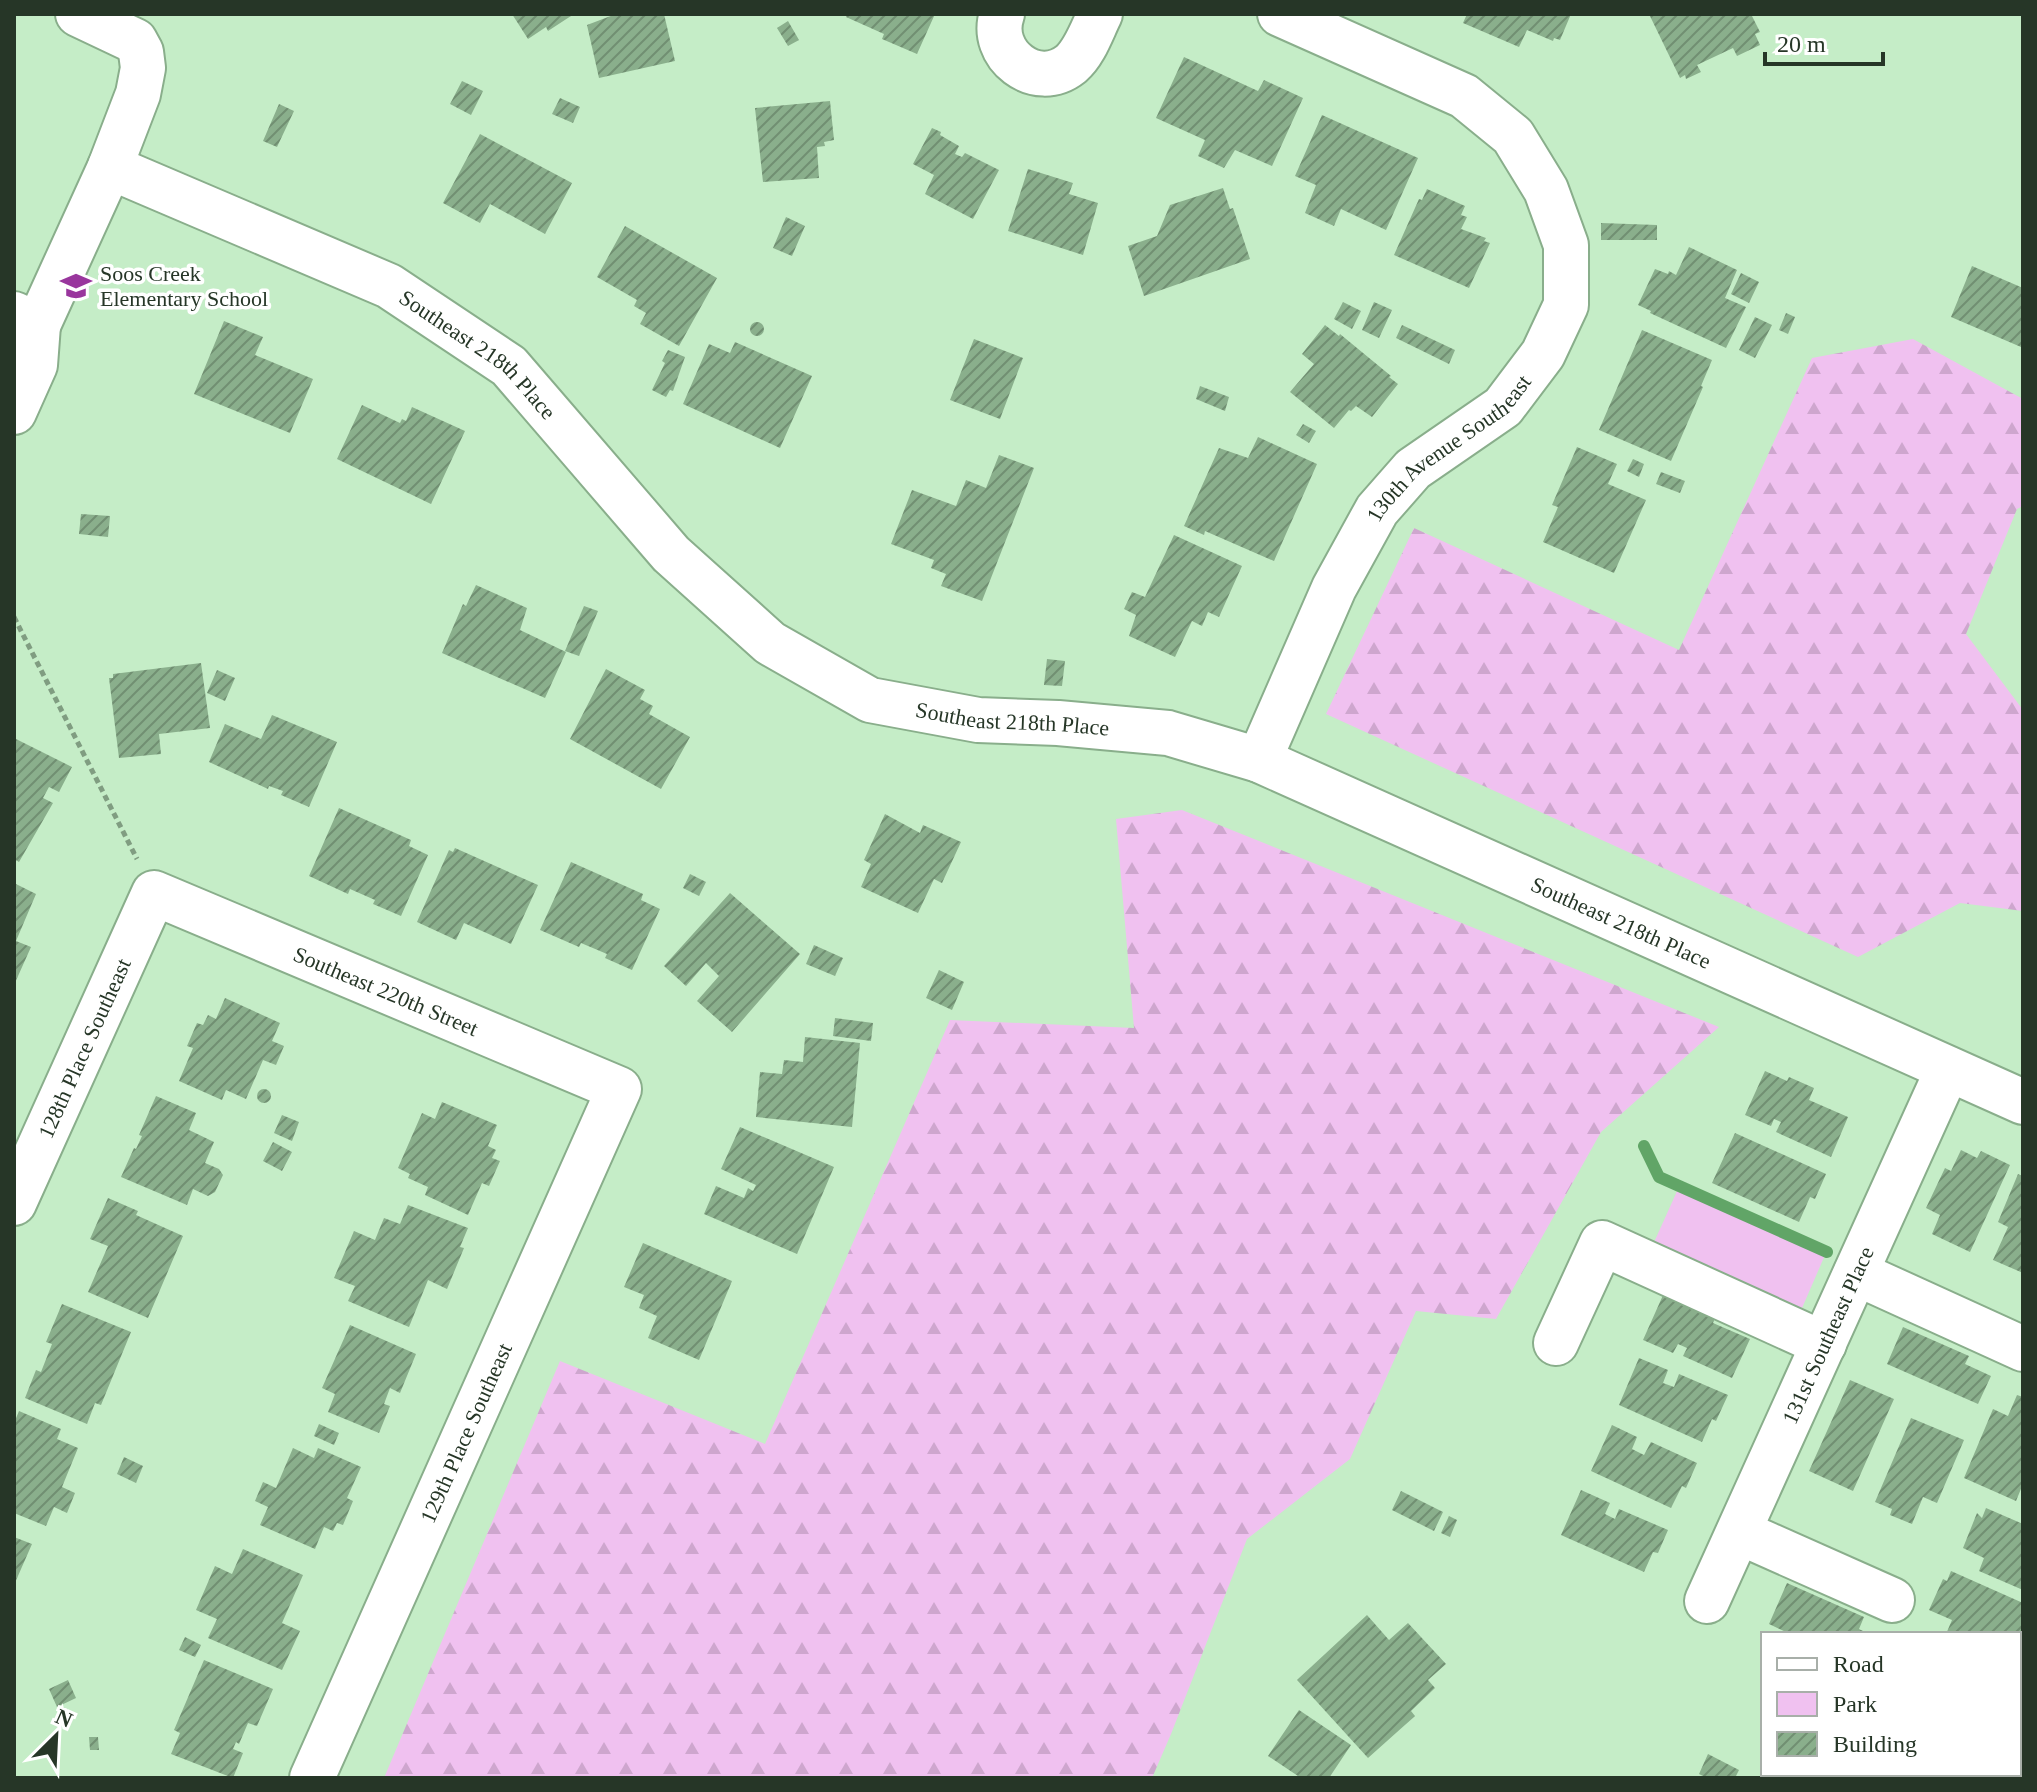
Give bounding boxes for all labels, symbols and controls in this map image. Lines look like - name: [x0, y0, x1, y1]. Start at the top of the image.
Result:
- scale bar: [1765, 16, 1883, 66]
- text: 20 m: [1777, 31, 1826, 57]
- place label: Soos Creek Elementary School: [100, 261, 268, 311]
- school or university icon: Soos Creek Elementary School: [59, 269, 93, 303]
- street label: Southeast 218th Place: [395, 284, 561, 424]
- street label: 130th Avenue Southeast: [1361, 369, 1536, 526]
- street label: Southeast 218th Place: [914, 696, 1110, 740]
- street label: Southeast 218th Place: [1527, 871, 1715, 973]
- street label: Southeast 220th Street: [290, 941, 482, 1041]
- street label: 128th Place Southeast: [33, 954, 135, 1142]
- street label: 131st Southeast Place: [1777, 1242, 1878, 1428]
- street label: 129th Place Southeast: [415, 1339, 517, 1527]
- legend: [1761, 1632, 2021, 1776]
- text: Road: [1833, 1651, 1884, 1677]
- text: Park: [1833, 1691, 1877, 1717]
- north arrow: [16, 1696, 96, 1776]
- text: N: [52, 1704, 76, 1733]
- text: Building: [1833, 1731, 1917, 1757]

